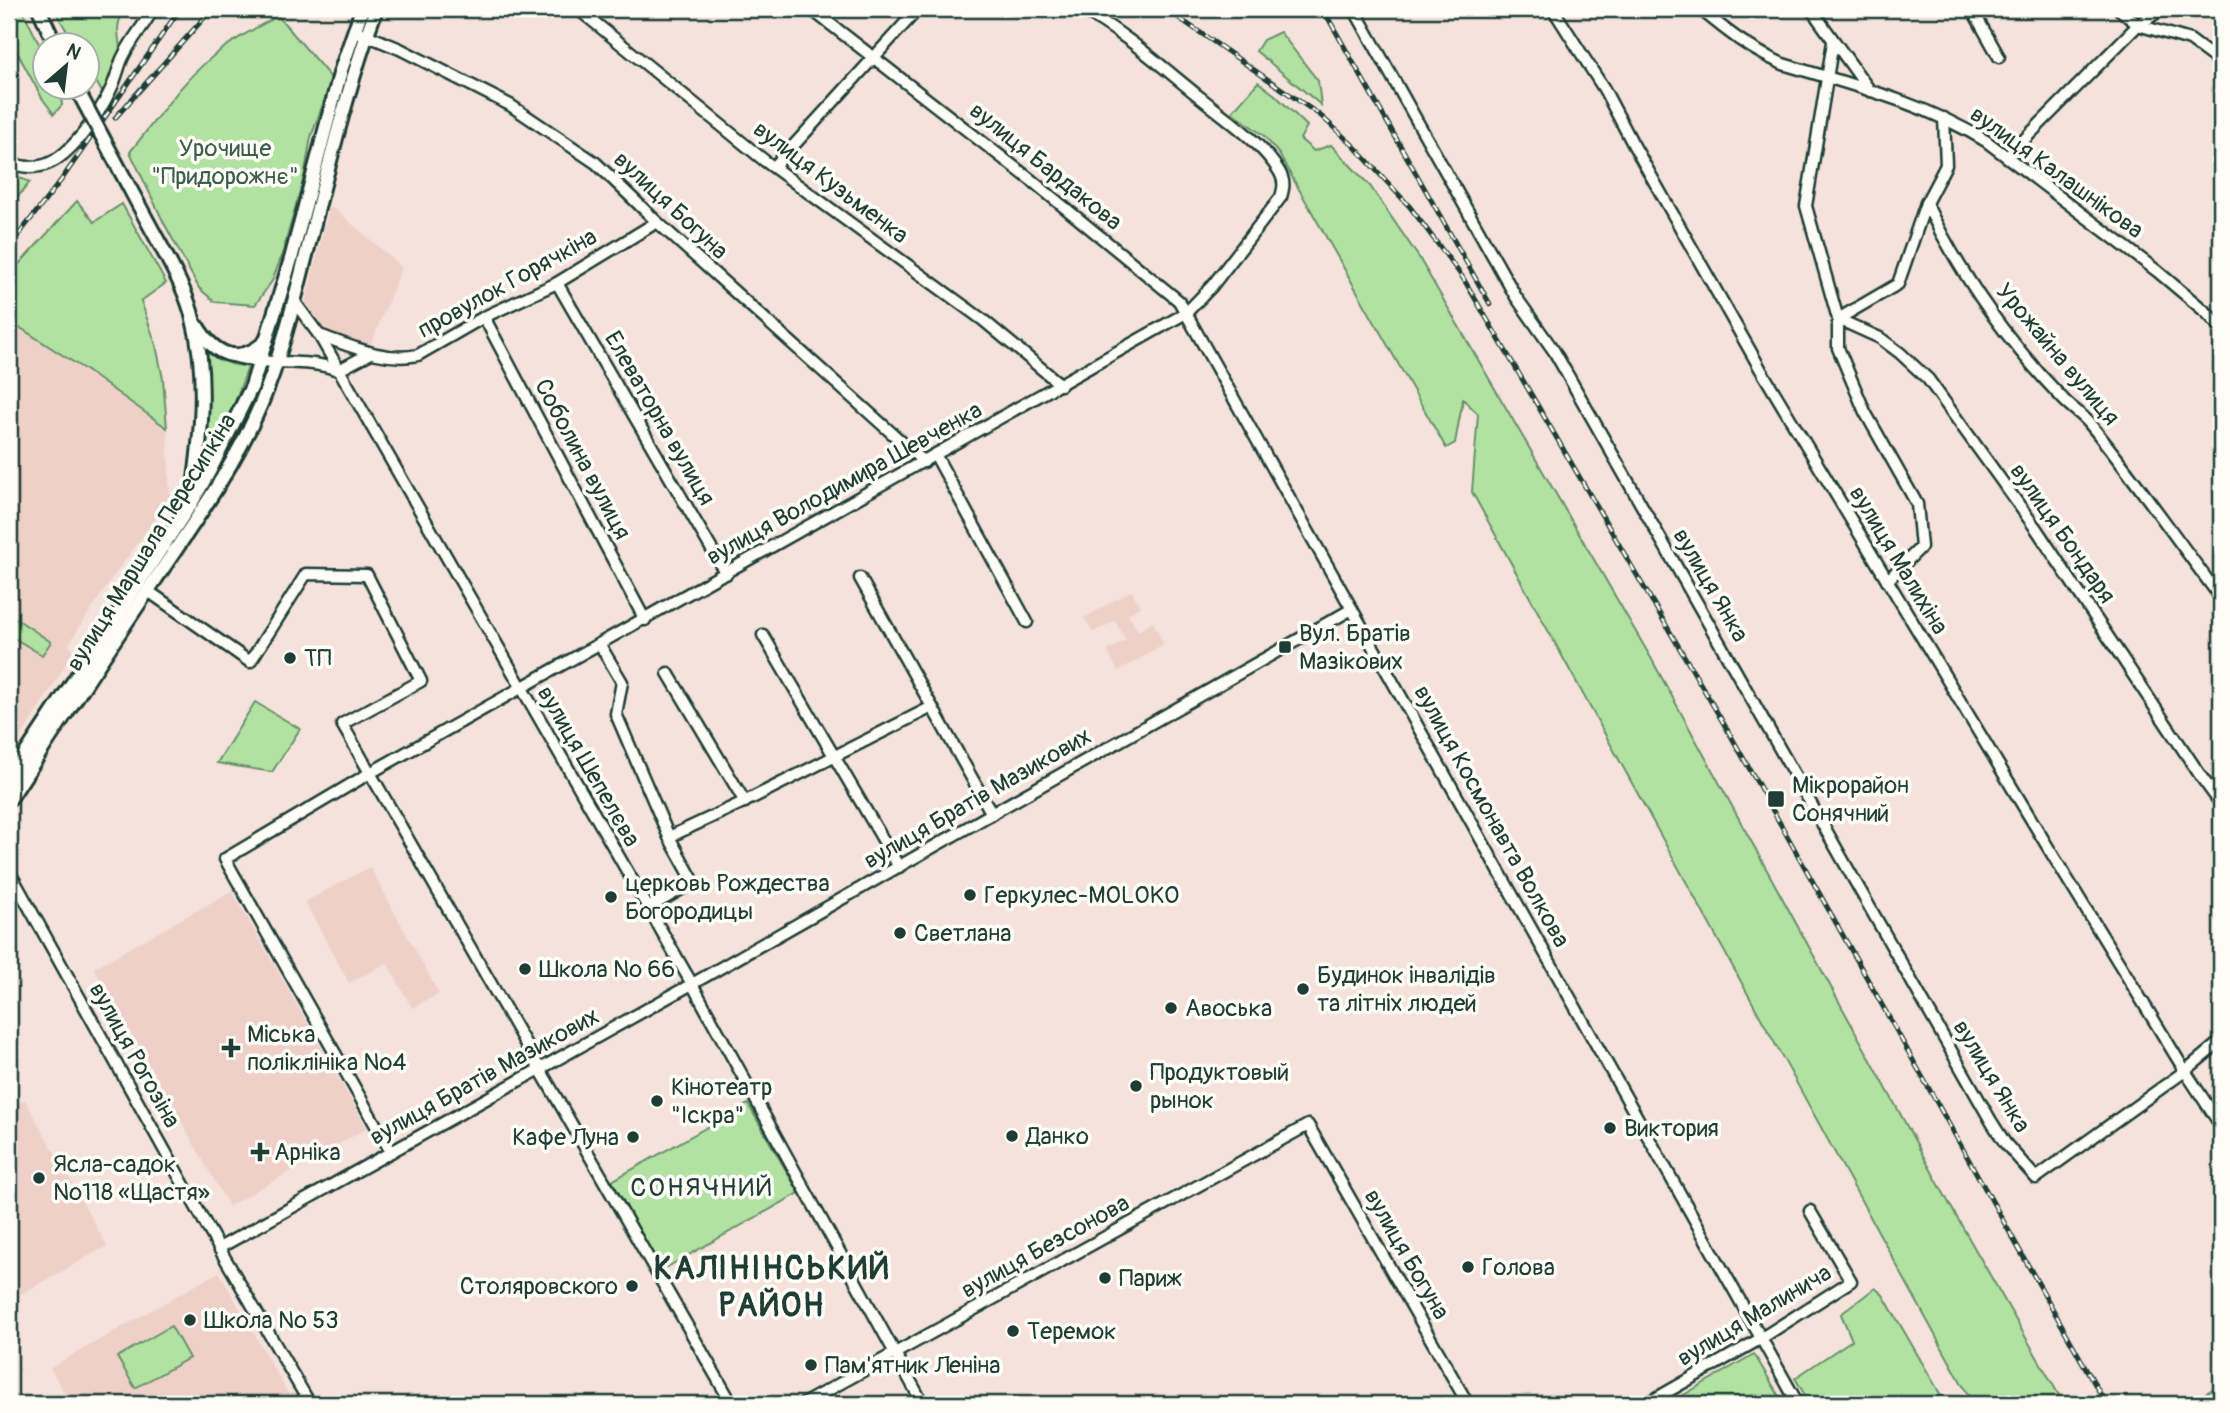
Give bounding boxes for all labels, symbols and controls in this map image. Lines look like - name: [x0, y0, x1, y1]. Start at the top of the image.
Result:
- north arrow: [32, 32, 102, 102]
- text: N: [62, 38, 85, 66]
- street label: вулиця Бардакова: [964, 96, 1128, 237]
- street label: вулиця Калашнікова: [1964, 100, 2149, 245]
- street label: вулиця Кузьменка: [747, 115, 914, 250]
- park label: Урочище "Придорожнє": [151, 134, 299, 191]
- street label: вулиця Богуна: [607, 145, 734, 266]
- street label: провулок Горячкіна: [413, 222, 602, 345]
- street label: Урожайна вулиця: [1990, 277, 2126, 431]
- street label: Елеваторна вулиця: [598, 326, 721, 510]
- street label: Соболина вулиця: [528, 374, 637, 544]
- street label: вулиця Володимира Шевченка: [701, 395, 987, 571]
- street label: вулиця Маршала Пересипкіна: [60, 408, 243, 676]
- street label: вулиця Бондаря: [2004, 458, 2122, 609]
- street label: вулиця Малихіна: [1843, 481, 1954, 640]
- street label: вулиця Янка: [1666, 523, 1755, 647]
- place label: Вул. Братів Мазікових: [1299, 619, 1411, 676]
- marker: Вул. Братів Мазікових: [1277, 639, 1293, 655]
- place label: ТП: [304, 644, 332, 673]
- marker: ТП: [282, 650, 298, 666]
- street label: вулиця Космонавта Волкова: [1407, 680, 1576, 952]
- street label: вулиця Шепелєва: [531, 681, 646, 852]
- street label: вулиця Братів Мазикових: [858, 721, 1096, 875]
- place label: Мікрорайон Сонячний: [1792, 771, 1909, 828]
- marker: Мікрорайон Сонячний: [1766, 789, 1786, 809]
- place label: церковь Рождества Богородицы: [625, 869, 830, 926]
- place label: Геркулес-MOLOKO: [984, 881, 1179, 910]
- marker: Геркулес-MOLOKO: [962, 887, 978, 903]
- marker: церковь Рождества Богородицы: [603, 889, 619, 905]
- place label: Светлана: [914, 919, 1011, 948]
- marker: Светлана: [892, 925, 908, 941]
- place label: Школа № 66: [539, 955, 675, 984]
- marker: Школа № 66: [517, 961, 533, 977]
- place label: Будинок інвалідів та літніх людей: [1317, 961, 1496, 1018]
- street label: вулиця Рогозіна: [83, 977, 186, 1133]
- marker: Будинок інвалідів та літніх людей: [1295, 981, 1311, 997]
- place label: Авоська: [1185, 994, 1272, 1023]
- marker: Авоська: [1163, 1000, 1179, 1016]
- street label: вулиця Братів Мазикових: [365, 1001, 604, 1152]
- street label: вулиця Янка: [1947, 1015, 2037, 1138]
- place label: Міська поліклініка №4: [247, 1020, 406, 1077]
- marker: Міська поліклініка №4: [221, 1038, 241, 1058]
- place label: Продуктовый рынок: [1150, 1058, 1289, 1115]
- place label: Кінотеатр "Іскра": [671, 1073, 772, 1130]
- marker: Продуктовый рынок: [1128, 1078, 1144, 1094]
- marker: Кінотеатр "Іскра": [649, 1093, 665, 1109]
- place label: Виктория: [1624, 1114, 1719, 1143]
- marker: Виктория: [1602, 1120, 1618, 1136]
- place label: Данко: [1025, 1122, 1089, 1151]
- place label: Кафе Луна: [512, 1123, 619, 1152]
- marker: Данко: [1004, 1128, 1020, 1144]
- marker: Кафе Луна: [625, 1129, 641, 1145]
- place label: Арніка: [274, 1138, 341, 1167]
- marker: Арніка: [252, 1144, 268, 1160]
- place label: Ясла-садок №118 «Щастя»: [53, 1150, 210, 1207]
- marker: Ясла-садок №118 «Щастя»: [31, 1170, 47, 1186]
- district label: СОНЯЧНИЙ: [630, 1172, 774, 1204]
- street label: вулиця Богуна: [1358, 1184, 1456, 1325]
- street label: вулиця Безсонова: [956, 1188, 1134, 1305]
- district label: КАЛІНІНСЬКИЙ РАЙОН: [654, 1249, 890, 1326]
- place label: Голова: [1482, 1253, 1555, 1282]
- street label: вулиця Малинича: [1672, 1258, 1837, 1373]
- marker: Голова: [1460, 1259, 1476, 1275]
- place label: Париж: [1119, 1264, 1183, 1293]
- marker: Париж: [1097, 1270, 1113, 1286]
- place label: Столяровского: [460, 1272, 618, 1301]
- marker: Столяровского: [624, 1278, 640, 1294]
- place label: Школа № 53: [204, 1306, 339, 1335]
- marker: Школа № 53: [182, 1312, 198, 1328]
- place label: Теремок: [1027, 1317, 1116, 1346]
- marker: Теремок: [1005, 1323, 1021, 1339]
- place label: Пам'ятник Леніна: [825, 1351, 1000, 1380]
- marker: Пам'ятник Леніна: [803, 1357, 819, 1373]

